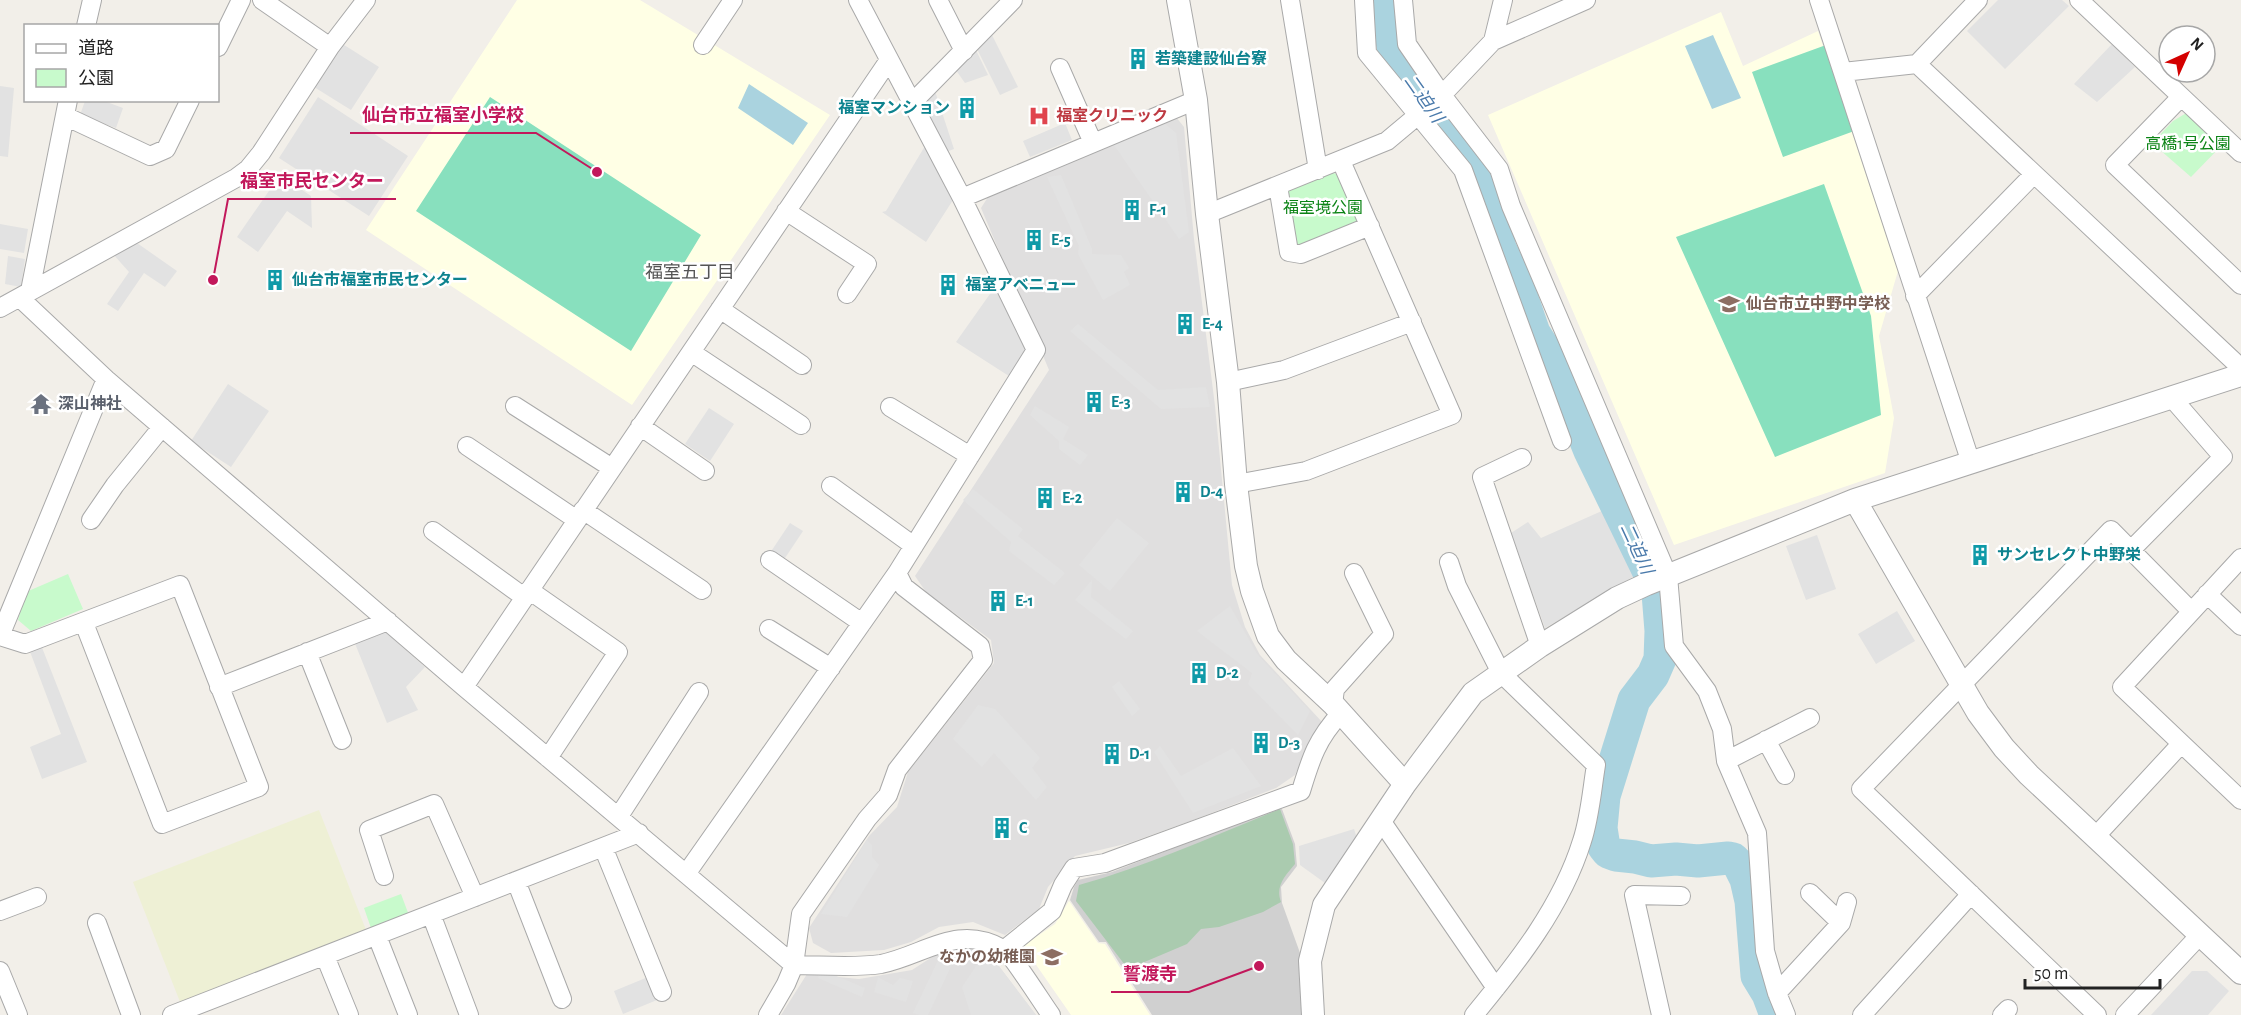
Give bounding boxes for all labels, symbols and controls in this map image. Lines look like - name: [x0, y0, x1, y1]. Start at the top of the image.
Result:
- legend: [24, 24, 219, 102]
- north arrow: [2157, 24, 2217, 84]
- text: N: [2187, 35, 2206, 54]
- text: 道路: [78, 38, 114, 58]
- building icon: 若築建設仙台寮: [1126, 47, 1150, 71]
- place label: 若築建設仙台寮: [1155, 50, 1267, 67]
- text: 公園: [78, 69, 114, 88]
- water label: 二迫川: [1400, 71, 1449, 128]
- building icon: 福室マンション: [955, 96, 979, 120]
- callout: 仙台市立福室小学校: [350, 97, 536, 133]
- place label: 福室マンション: [838, 99, 950, 116]
- hospital icon: 福室クリニック: [1027, 104, 1051, 128]
- text: 仙台市立福室小学校: [362, 105, 524, 125]
- place label: 福室クリニック: [1056, 107, 1168, 124]
- park label: 高橋1号公園: [2145, 135, 2231, 152]
- callout: 福室市民センター: [228, 163, 396, 199]
- text: 福室市民センター: [240, 172, 384, 191]
- building icon: F-1: [1120, 198, 1144, 222]
- park label: 福室境公園: [1283, 199, 1363, 216]
- place label: F-1: [1149, 202, 1167, 218]
- building icon: E-5: [1022, 228, 1046, 252]
- place label: E-5: [1051, 232, 1071, 248]
- district label: 福室五丁目: [645, 263, 735, 282]
- building icon: 仙台市福室市民センター: [263, 268, 287, 292]
- place label: 仙台市福室市民センター: [291, 271, 468, 288]
- building icon: 福室アベニュー: [936, 273, 960, 297]
- place label: 福室アベニュー: [965, 276, 1077, 293]
- school or university icon: 仙台市立中野中学校: [1717, 292, 1741, 316]
- place label: 仙台市立中野中学校: [1745, 295, 1890, 312]
- building icon: E-4: [1173, 312, 1197, 336]
- place label: E-4: [1202, 316, 1223, 332]
- building icon: E-3: [1082, 390, 1106, 414]
- temple icon: 深山神社: [29, 392, 53, 416]
- place label: 深山神社: [58, 394, 122, 412]
- place label: E-3: [1111, 394, 1131, 410]
- building icon: D-4: [1171, 480, 1195, 504]
- place label: D-4: [1200, 484, 1223, 500]
- building icon: E-2: [1033, 486, 1057, 510]
- place label: E-2: [1062, 490, 1083, 506]
- water label: 二迫川: [1616, 520, 1658, 579]
- building icon: サンセレクト中野栄: [1968, 543, 1992, 567]
- place label: サンセレクト中野栄: [1997, 546, 2141, 563]
- building icon: E-1: [986, 589, 1010, 613]
- place label: E-1: [1015, 593, 1033, 609]
- building icon: D-2: [1187, 661, 1211, 685]
- place label: D-2: [1216, 665, 1239, 681]
- building icon: D-3: [1249, 731, 1273, 755]
- place label: D-3: [1278, 735, 1300, 751]
- building icon: D-1: [1100, 742, 1124, 766]
- place label: D-1: [1129, 746, 1150, 762]
- building icon: C: [990, 816, 1014, 840]
- place label: C: [1019, 820, 1028, 836]
- school or university icon: なかの幼稚園: [1040, 945, 1064, 969]
- place label: なかの幼稚園: [939, 948, 1035, 965]
- scale bar: [2025, 952, 2160, 990]
- callout: 誓渡寺: [1111, 956, 1189, 992]
- text: 誓渡寺: [1123, 964, 1177, 984]
- text: 50 m: [2034, 965, 2068, 983]

